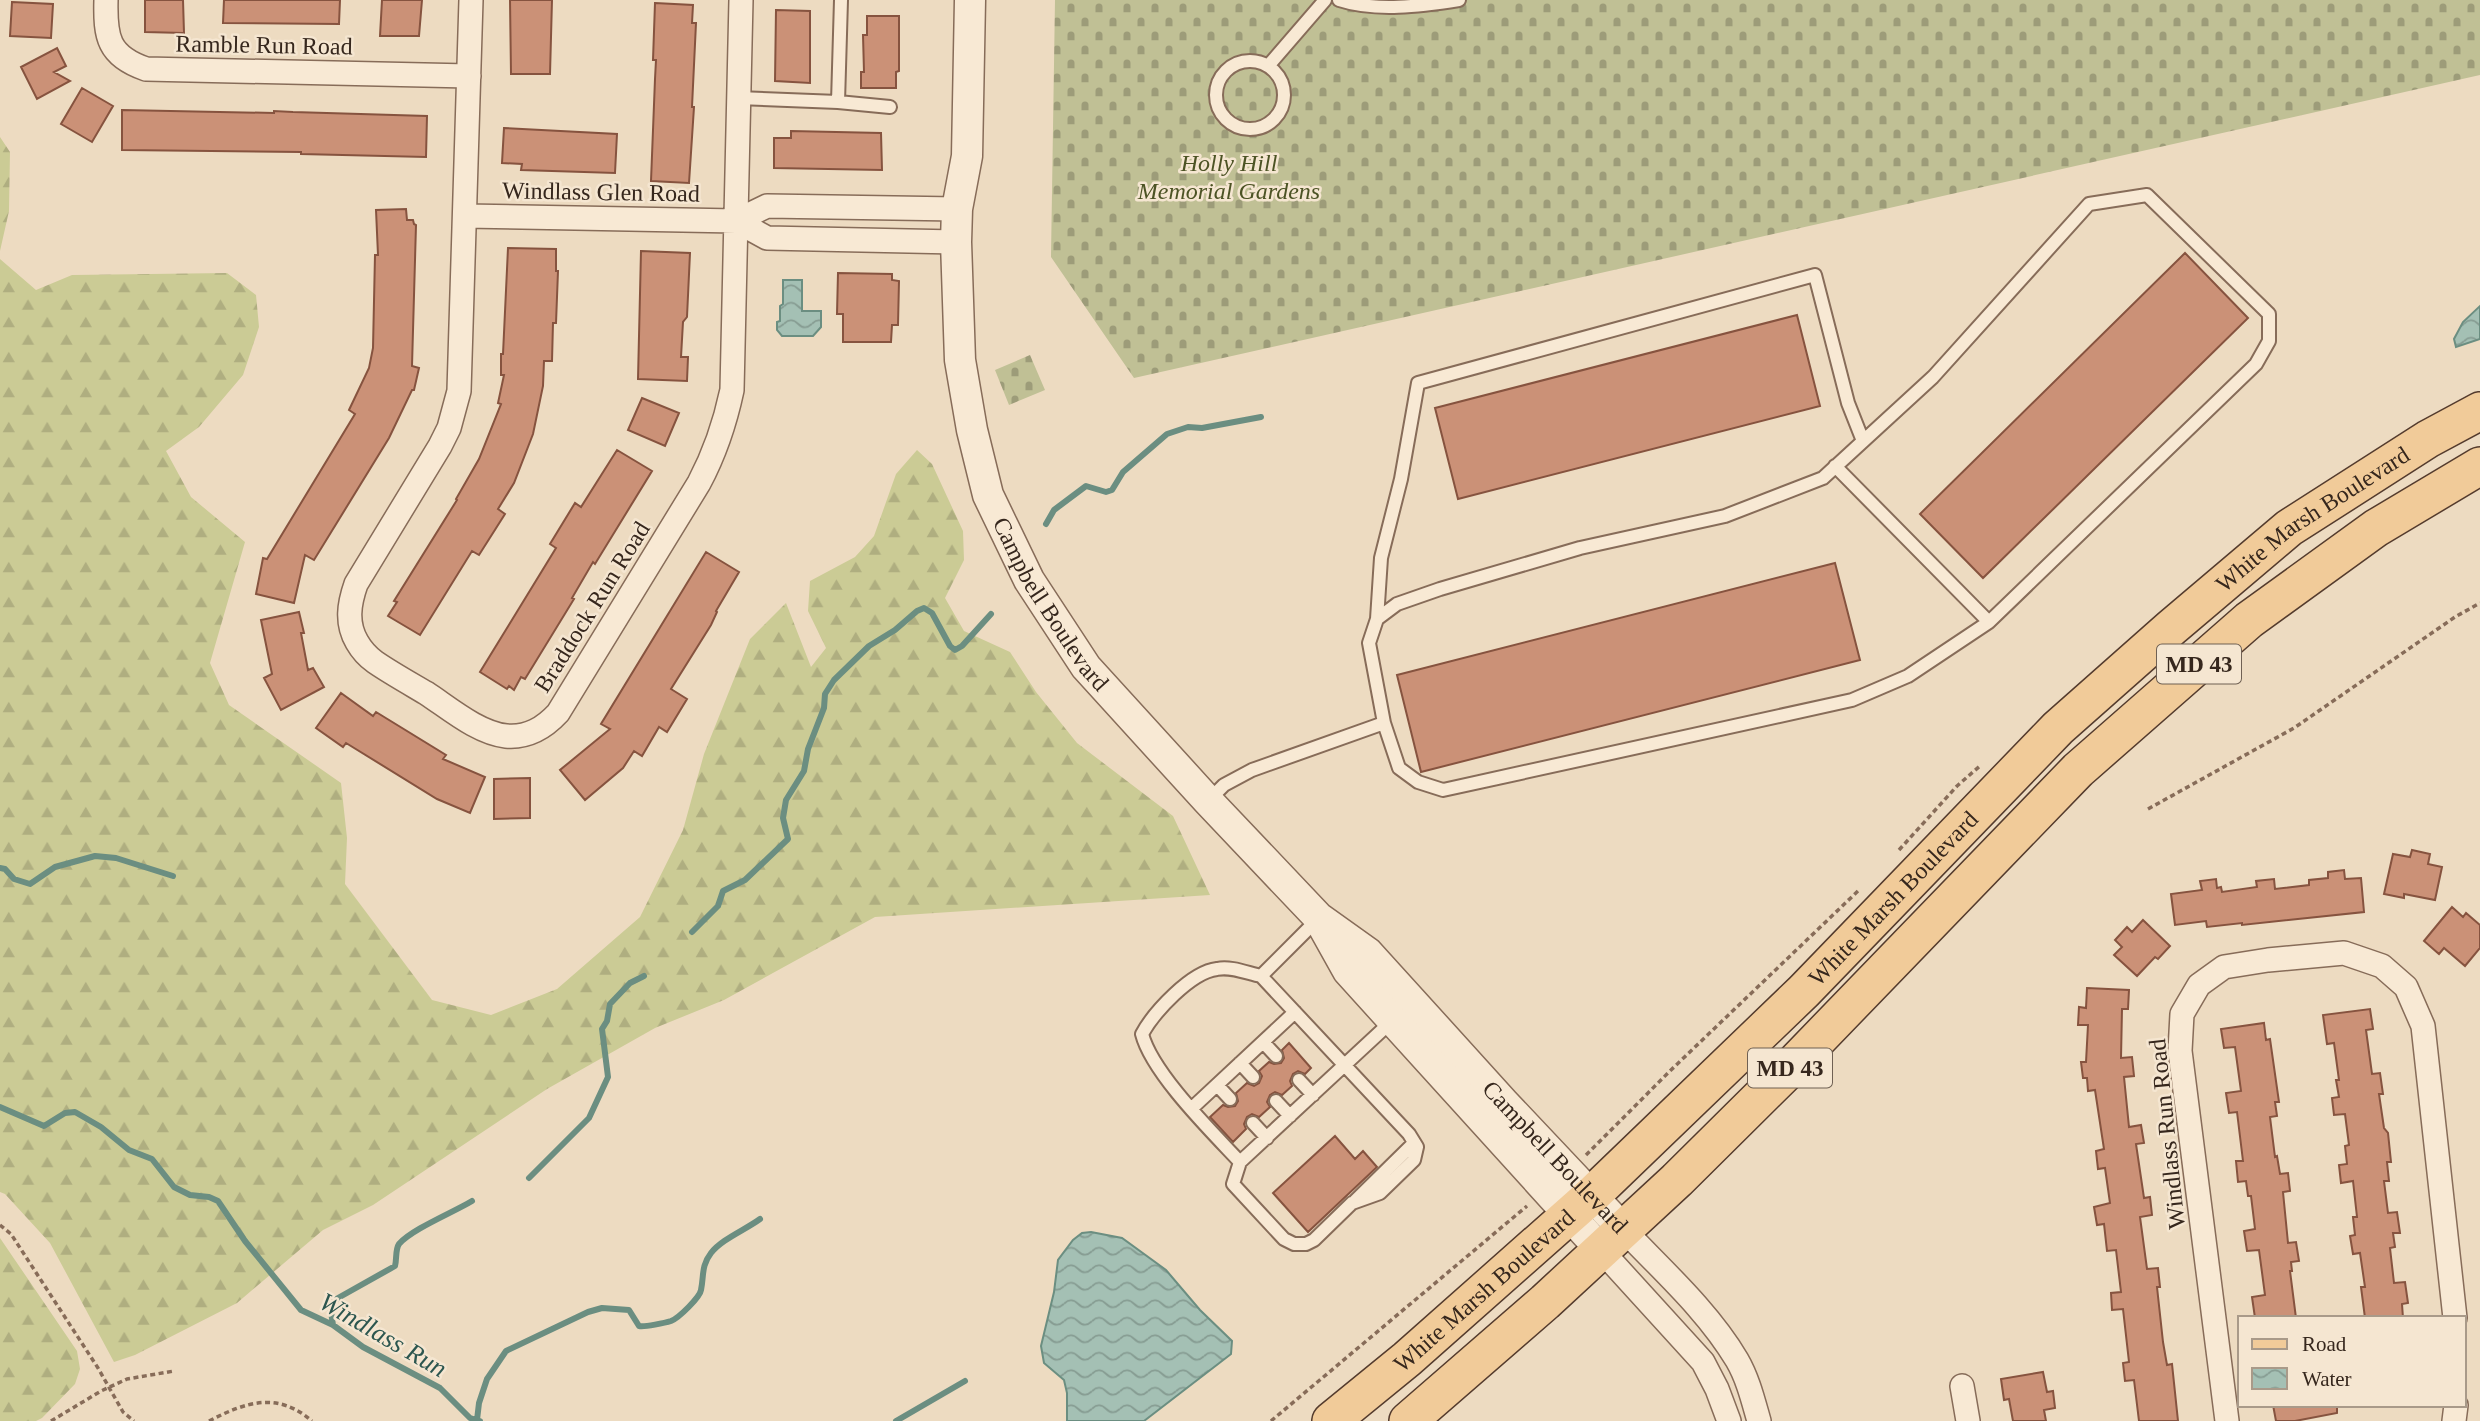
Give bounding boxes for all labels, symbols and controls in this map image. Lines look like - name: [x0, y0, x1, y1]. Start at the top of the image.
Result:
- street label: Ramble Run Road: [175, 30, 353, 60]
- park label: Holly Hill Memorial Gardens: [1137, 150, 1320, 204]
- street label: Windlass Glen Road: [502, 177, 700, 207]
- street label: White Marsh Boulevard: [2211, 441, 2414, 597]
- street label: Campbell Boulevard: [988, 513, 1114, 696]
- street label: Braddock Run Road: [529, 517, 655, 697]
- road number: MD 43: [2157, 644, 2241, 684]
- street label: White Marsh Boulevard: [1803, 806, 1983, 991]
- street label: Windlass Run Road: [2144, 1038, 2190, 1230]
- road number: MD 43: [1748, 1049, 1832, 1088]
- street label: Campbell Boulevard: [1477, 1076, 1633, 1238]
- street label: White Marsh Boulevard: [1389, 1204, 1579, 1377]
- water label: Windlass Run: [314, 1287, 452, 1383]
- legend: [2238, 1316, 2466, 1407]
- text: Road: [2302, 1332, 2347, 1356]
- text: Water: [2302, 1367, 2352, 1391]

